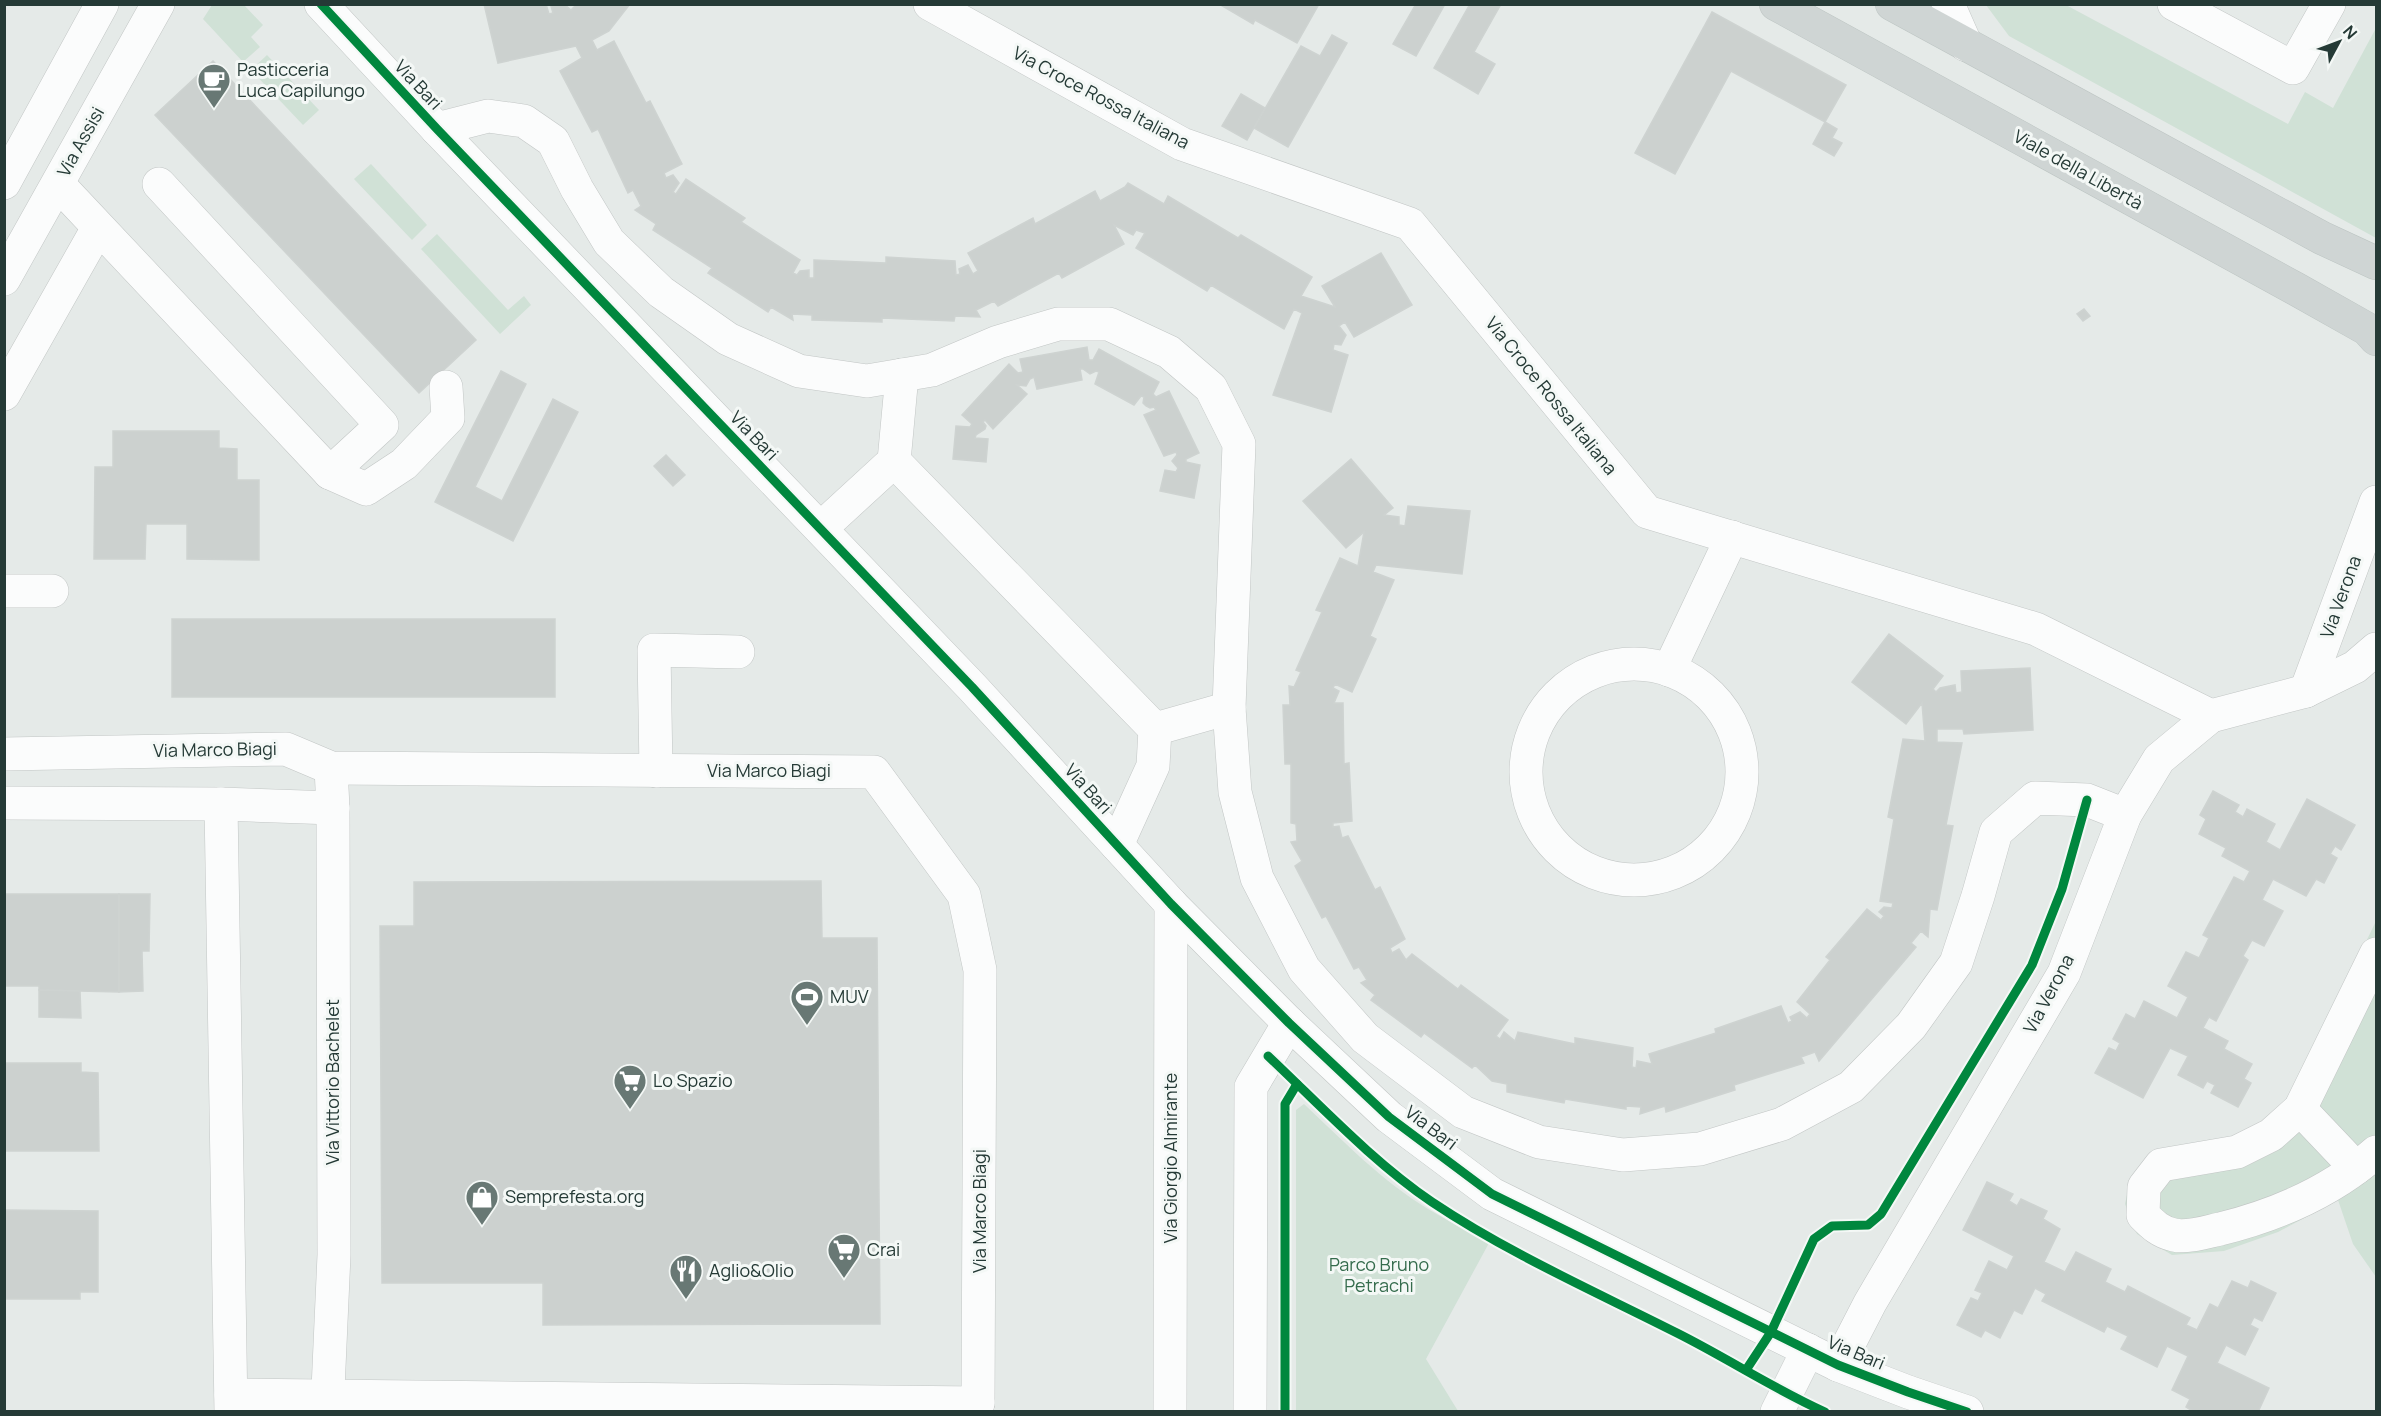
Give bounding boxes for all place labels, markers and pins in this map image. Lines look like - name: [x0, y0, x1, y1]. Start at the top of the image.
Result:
- place label: Pasticceria Luca Capilungo: [237, 57, 365, 102]
- cafe icon: Pasticceria Luca Capilungo: [196, 62, 232, 109]
- sports icon: MUV: [789, 979, 825, 1026]
- place label: MUV: [830, 984, 869, 1008]
- supermarket icon: Lo Spazio: [612, 1063, 648, 1110]
- place label: Lo Spazio: [653, 1068, 733, 1092]
- shop icon: Semprefesta.org: [464, 1179, 500, 1226]
- place label: Semprefesta.org: [505, 1184, 644, 1208]
- supermarket icon: Crai: [826, 1232, 862, 1279]
- place label: Crai: [867, 1237, 900, 1261]
- restaurant icon: Aglio&Olio: [668, 1253, 704, 1300]
- place label: Aglio&Olio: [709, 1258, 794, 1282]

